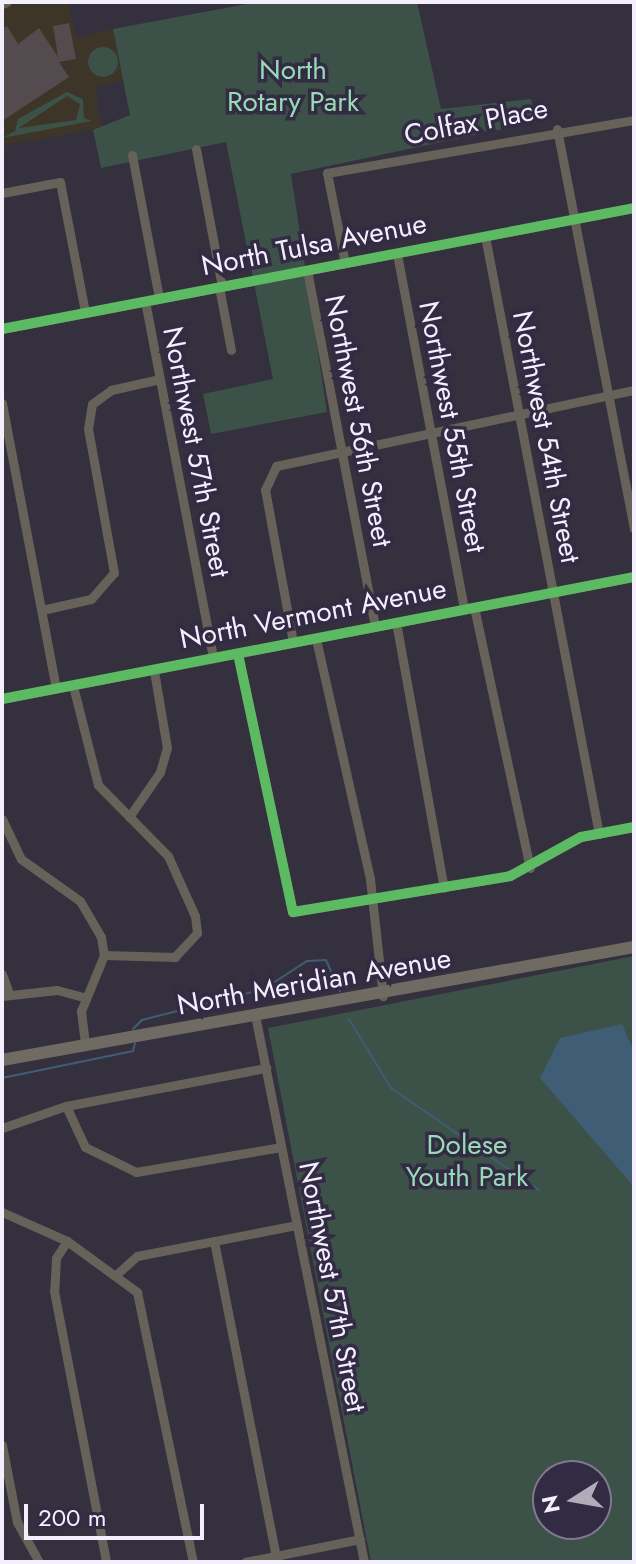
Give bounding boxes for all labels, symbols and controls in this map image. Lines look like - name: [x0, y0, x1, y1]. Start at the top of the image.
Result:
- park label: North Rotary Park: [227, 53, 359, 119]
- street label: Colfax Place: [401, 92, 551, 152]
- street label: North Tulsa Avenue: [199, 207, 429, 283]
- street label: Northwest 56th Street: [317, 292, 399, 550]
- street label: Northwest 55th Street: [411, 298, 493, 556]
- street label: Northwest 54th Street: [505, 308, 587, 566]
- street label: Northwest 57th Street: [155, 324, 237, 580]
- street label: North Vermont Avenue: [177, 572, 449, 656]
- street label: North Meridian Avenue: [174, 941, 454, 1023]
- park label: Dolese Youth Park: [406, 1128, 528, 1194]
- street label: Northwest 57th Street: [291, 1159, 373, 1415]
- north arrow: [532, 1460, 612, 1540]
- scale bar: [28, 1488, 208, 1538]
- text: N: [533, 1493, 568, 1516]
- text: 200 m: [38, 1500, 106, 1535]

